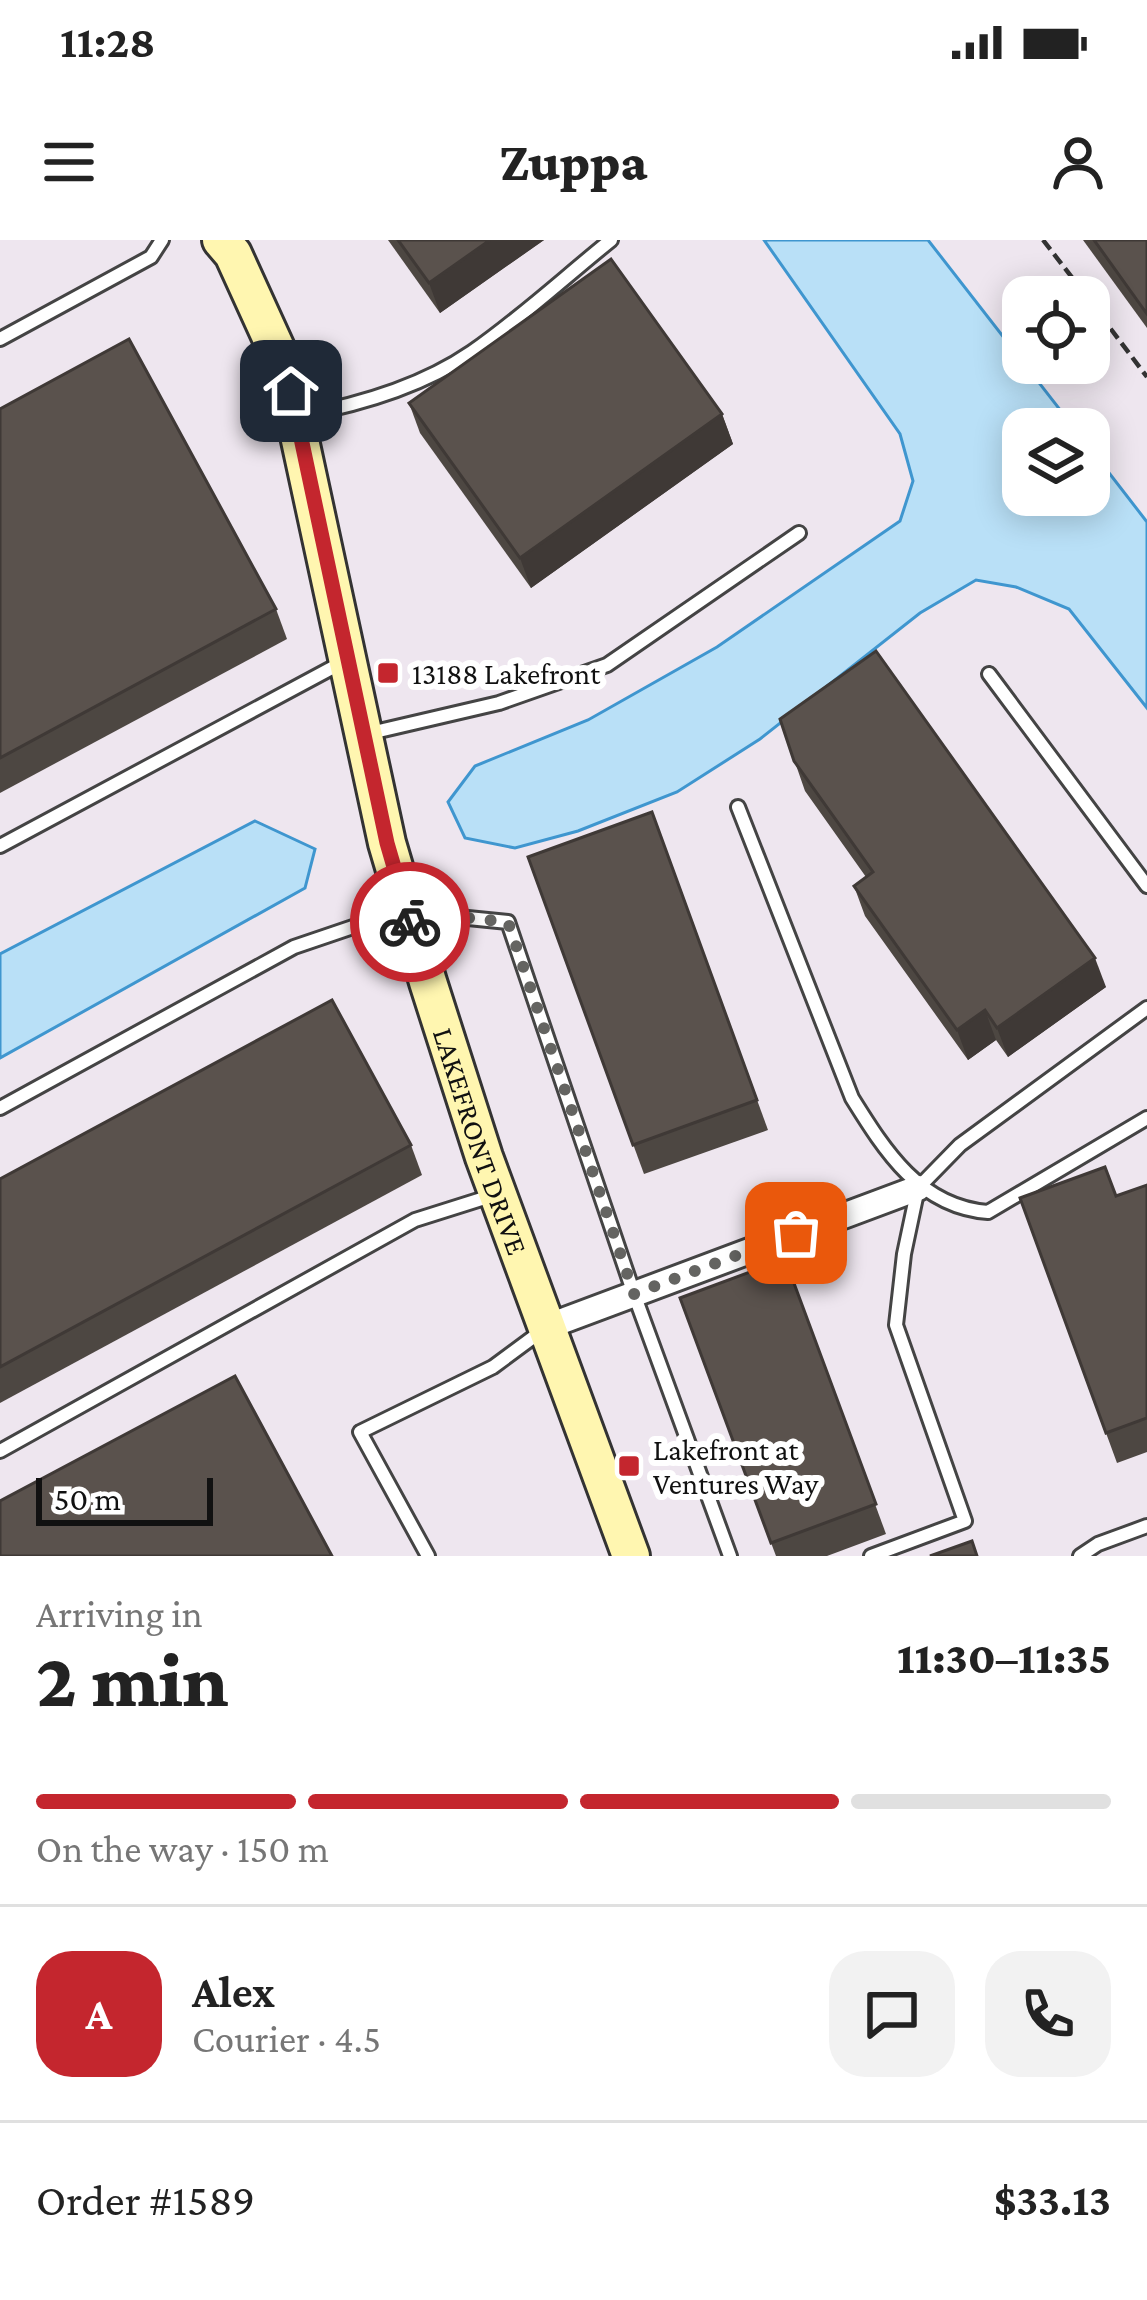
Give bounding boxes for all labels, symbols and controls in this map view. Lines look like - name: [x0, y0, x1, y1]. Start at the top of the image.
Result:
- text: 11:28: [60, 17, 155, 67]
- icon: menu: [36, 129, 102, 195]
- icon: person: [1045, 129, 1111, 195]
- text: Zuppa: [499, 132, 648, 192]
- map controls: [1002, 276, 1110, 516]
- button: locate: [1002, 276, 1110, 384]
- pin: [240, 340, 342, 442]
- icon: home: [258, 358, 324, 424]
- button: layers: [1002, 408, 1110, 516]
- place label: 13188 Lakefront: [412, 657, 601, 690]
- marker: 13188 Lakefront: [375, 660, 401, 686]
- courier: [350, 862, 470, 982]
- icon: bike: [377, 889, 443, 955]
- street label: LAKEFRONT DRIVE: [427, 1023, 535, 1259]
- pin: [745, 1182, 847, 1284]
- icon: bag: [763, 1200, 829, 1266]
- place label: Lakefront at Ventures Way: [653, 1433, 819, 1501]
- marker: Lakefront at Ventures Way: [616, 1453, 642, 1479]
- scale bar: [36, 1472, 213, 1525]
- text: 50 m: [54, 1480, 121, 1517]
- text: Arriving in: [36, 1592, 203, 1635]
- text: 11:30–11:35: [897, 1633, 1111, 1683]
- text: 2 min: [36, 1636, 229, 1723]
- text: On the way · 150 m: [36, 1827, 329, 1870]
- button: chat: [829, 1951, 955, 2077]
- button: phone: [985, 1951, 1111, 2077]
- text: Alex: [192, 1967, 275, 2017]
- text: A: [86, 1989, 112, 2039]
- text: Courier · 4.5: [192, 2017, 381, 2060]
- text: Order #1589: [36, 2175, 255, 2225]
- text: $33.13: [994, 2175, 1111, 2225]

